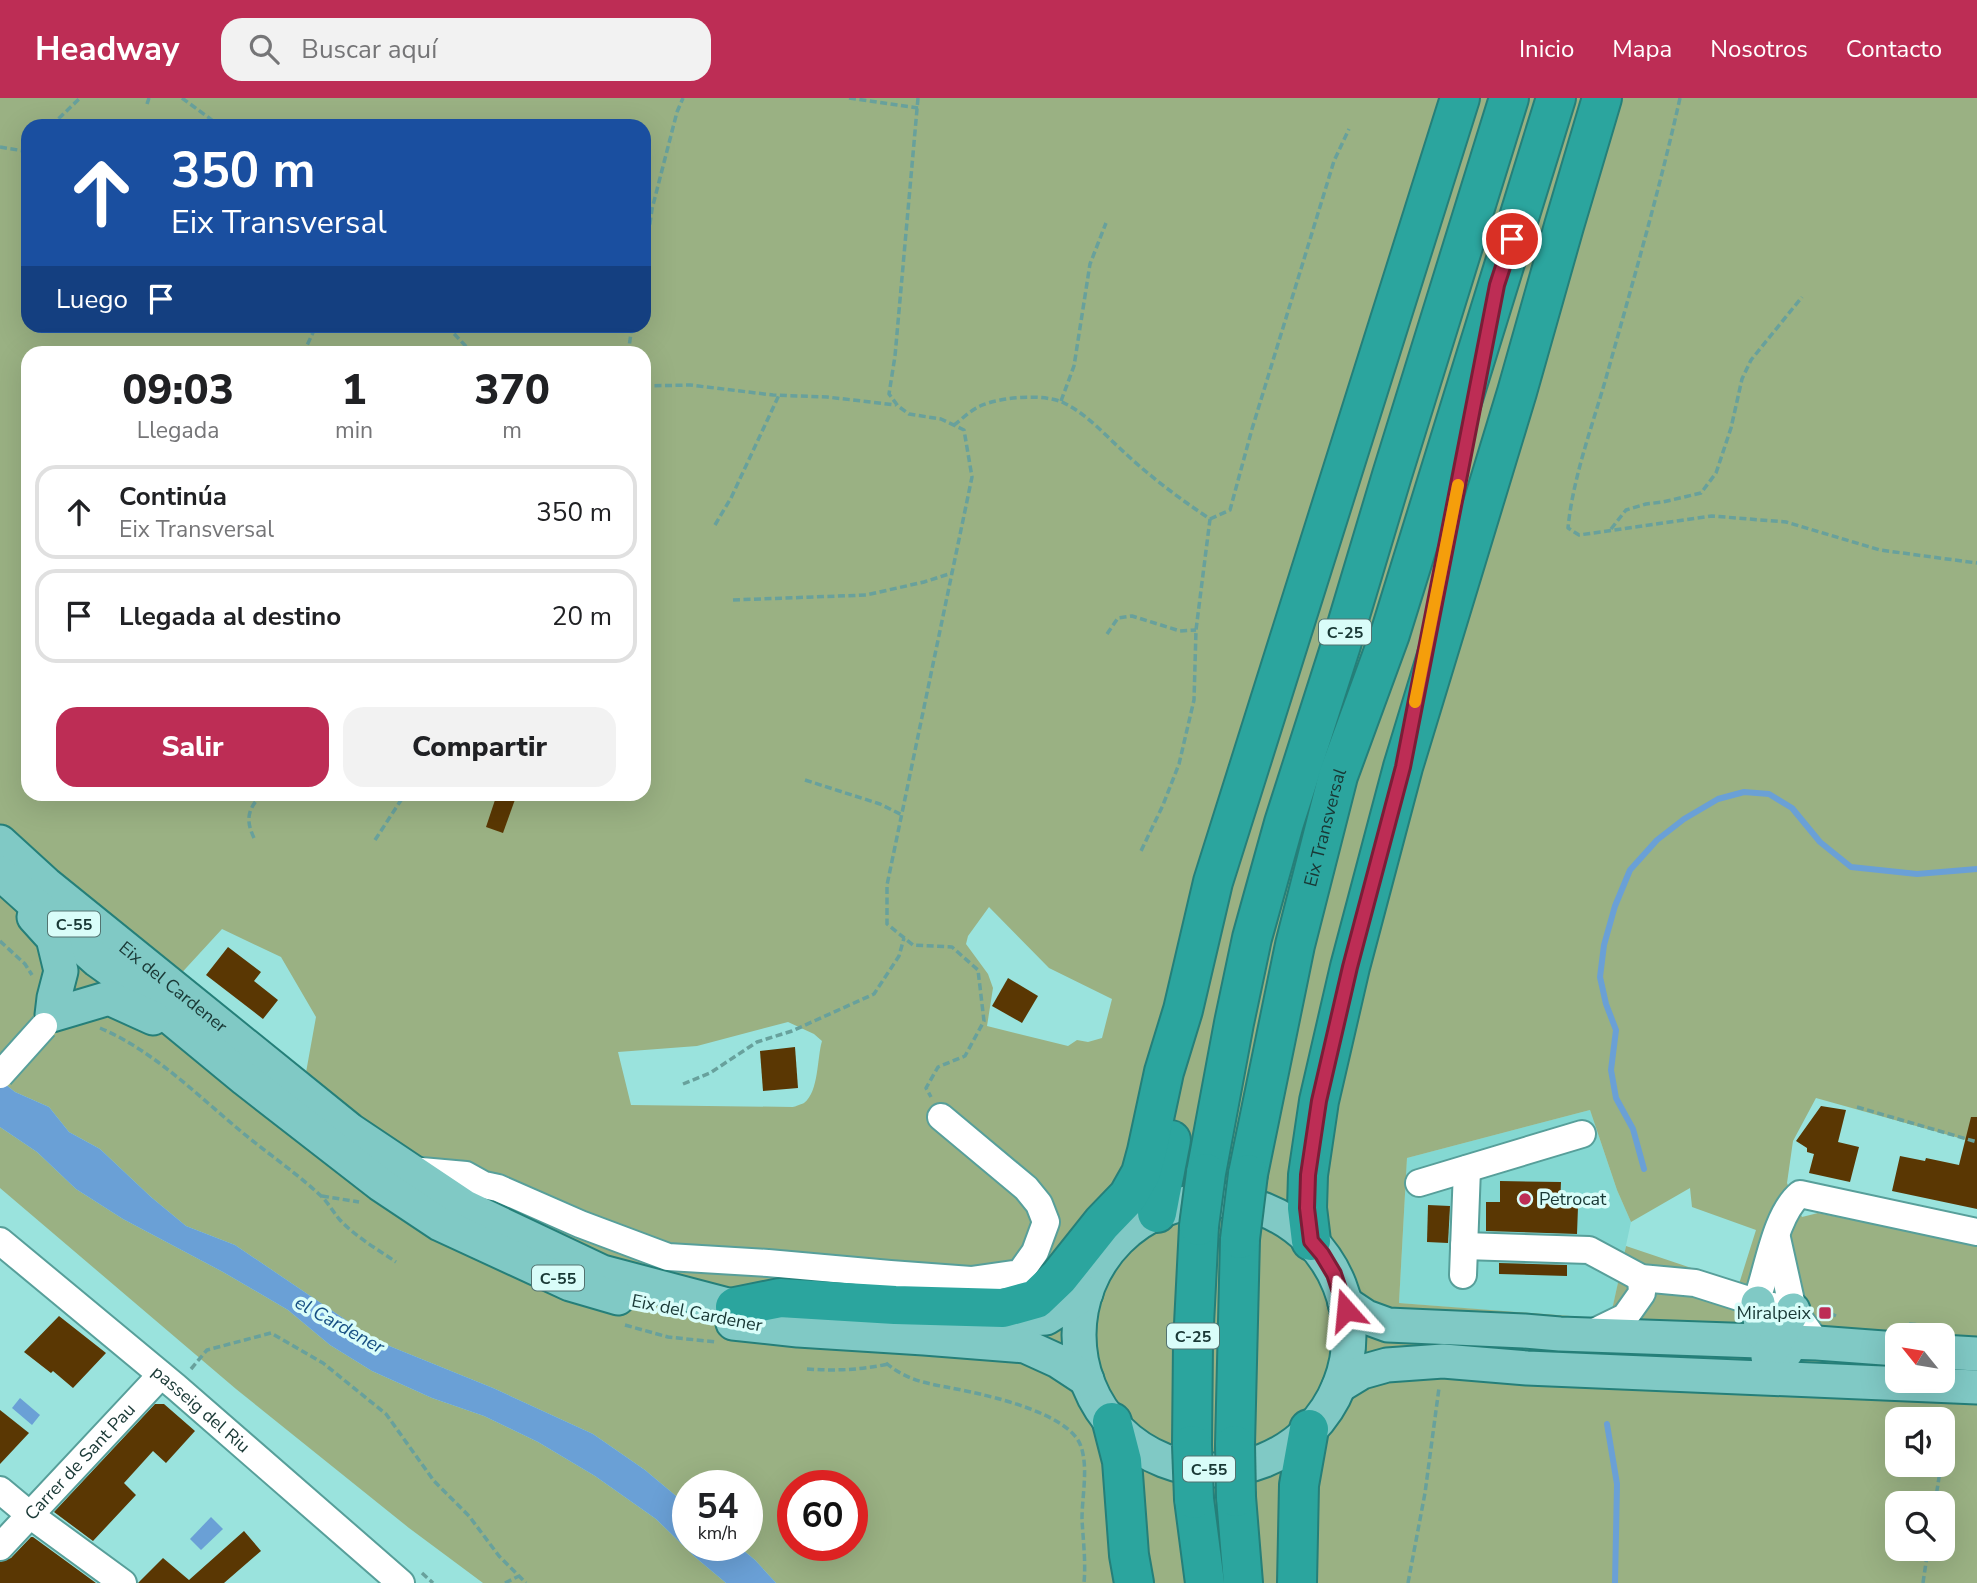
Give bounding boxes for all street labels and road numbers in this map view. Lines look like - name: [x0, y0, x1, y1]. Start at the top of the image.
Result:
- road number: C-25: [1319, 620, 1371, 645]
- street label: Eix Transversal: [1298, 764, 1352, 889]
- road number: C-55: [48, 912, 100, 936]
- street label: Eix del Cardener: [114, 936, 233, 1038]
- road number: C-55: [532, 1266, 584, 1290]
- street label: Eix del Cardener: [630, 1289, 765, 1338]
- road number: C-25: [1167, 1324, 1219, 1348]
- street label: passeig del Riu: [147, 1360, 255, 1458]
- street label: Carrer de Sant Pau: [19, 1398, 141, 1525]
- road number: C-55: [1183, 1456, 1235, 1482]

